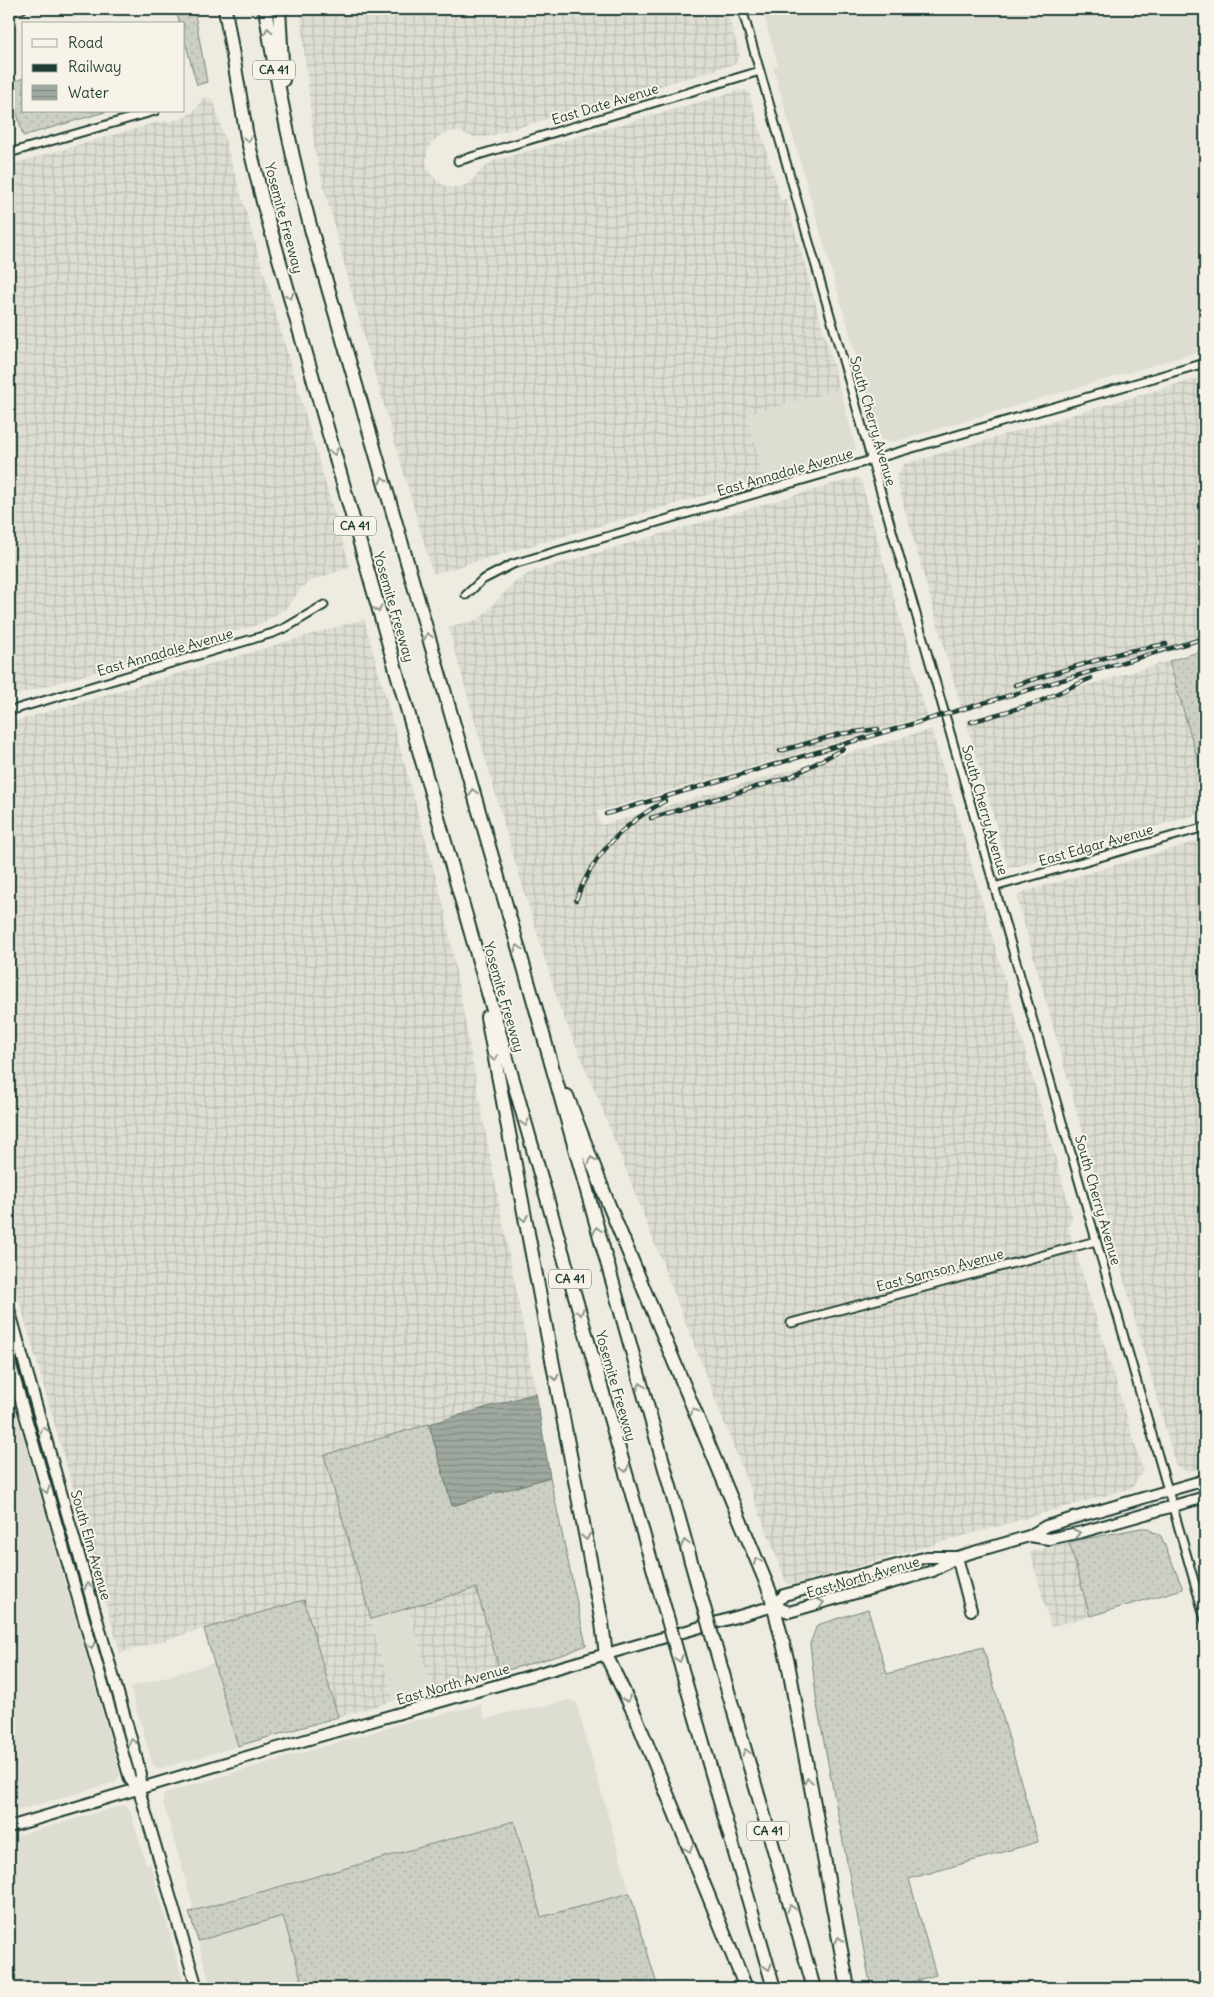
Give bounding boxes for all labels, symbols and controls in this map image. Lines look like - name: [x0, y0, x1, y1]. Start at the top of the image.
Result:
- legend: [22, 22, 185, 112]
- one-way arrow: [264, 26, 274, 35]
- text: Road: [68, 33, 103, 52]
- text: Railway: [68, 57, 122, 76]
- road number: CA 41: [253, 60, 295, 80]
- street label: East Date Avenue: [549, 79, 661, 129]
- text: Water: [68, 83, 109, 102]
- one-way arrow: [242, 135, 253, 144]
- street label: Yosemite Freeway: [261, 161, 307, 275]
- one-way arrow: [284, 292, 294, 300]
- street label: South Cherry Avenue: [846, 354, 900, 488]
- street label: East Annadale Avenue: [715, 444, 855, 500]
- one-way arrow: [328, 448, 339, 457]
- one-way arrow: [379, 476, 389, 484]
- road number: CA 41: [334, 516, 376, 536]
- street label: Yosemite Freeway: [370, 550, 418, 664]
- one-way arrow: [373, 604, 383, 612]
- street label: East Annadale Avenue: [95, 624, 235, 680]
- one-way arrow: [423, 632, 434, 640]
- street label: South Cherry Avenue: [958, 743, 1012, 877]
- one-way arrow: [468, 788, 479, 796]
- street label: East Edgar Avenue: [1037, 820, 1155, 870]
- street label: Yosemite Freeway: [480, 940, 528, 1054]
- one-way arrow: [513, 944, 524, 953]
- one-way arrow: [489, 1054, 499, 1062]
- one-way arrow: [519, 1118, 530, 1127]
- street label: South Cherry Avenue: [1071, 1133, 1125, 1267]
- one-way arrow: [588, 1156, 598, 1165]
- one-way arrow: [519, 1213, 529, 1222]
- one-way arrow: [593, 1226, 603, 1234]
- street label: East Samson Avenue: [874, 1244, 1006, 1296]
- road number: CA 41: [549, 1270, 591, 1288]
- one-way arrow: [574, 1308, 584, 1316]
- street label: Yosemite Freeway: [592, 1329, 640, 1443]
- one-way arrow: [549, 1373, 560, 1382]
- one-way arrow: [637, 1383, 647, 1391]
- one-way arrow: [690, 1407, 701, 1416]
- one-way arrow: [39, 1426, 49, 1434]
- one-way arrow: [619, 1464, 629, 1472]
- one-way arrow: [41, 1485, 51, 1494]
- street label: South Elm Avenue: [67, 1488, 115, 1602]
- one-way arrow: [1072, 1528, 1081, 1539]
- one-way arrow: [580, 1532, 591, 1541]
- one-way arrow: [681, 1539, 691, 1547]
- street label: East North Avenue: [804, 1552, 922, 1602]
- one-way arrow: [753, 1557, 763, 1566]
- one-way arrow: [84, 1582, 94, 1591]
- one-way arrow: [816, 1598, 825, 1609]
- one-way arrow: [85, 1642, 96, 1651]
- one-way arrow: [673, 1654, 684, 1663]
- street label: East North Avenue: [394, 1659, 512, 1709]
- one-way arrow: [621, 1694, 632, 1703]
- one-way arrow: [128, 1739, 138, 1747]
- one-way arrow: [741, 1748, 751, 1756]
- one-way arrow: [804, 1776, 814, 1785]
- road number: CA 41: [747, 1822, 789, 1840]
- one-way arrow: [683, 1844, 694, 1853]
- one-way arrow: [786, 1904, 796, 1912]
- one-way arrow: [834, 1936, 844, 1945]
- one-way arrow: [762, 1962, 772, 1970]

